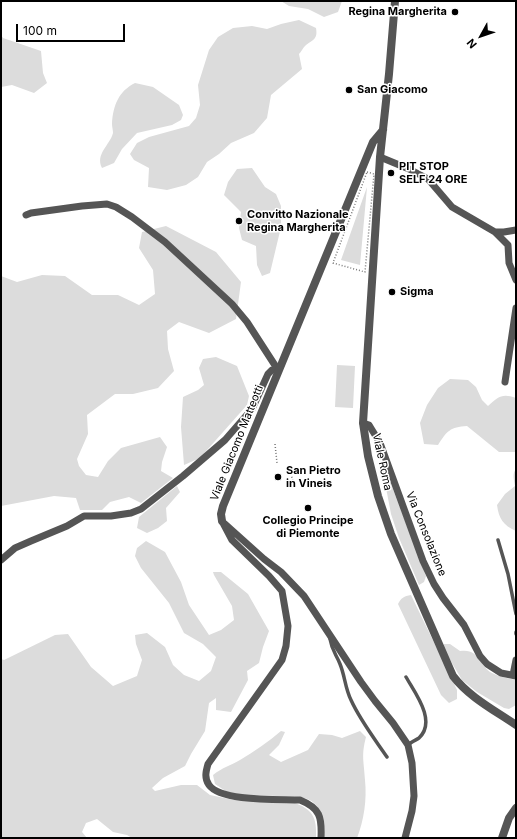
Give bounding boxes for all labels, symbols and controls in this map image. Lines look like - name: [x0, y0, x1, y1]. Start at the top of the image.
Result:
- place label: Regina Margherita: [348, 5, 447, 19]
- marker: Regina Margherita: [450, 7, 460, 17]
- scale bar: [18, 16, 127, 42]
- north arrow: [461, 16, 501, 56]
- text: 100 m: [23, 23, 57, 38]
- text: N: [464, 36, 480, 51]
- place label: San Giacomo: [357, 83, 428, 97]
- marker: San Giacomo: [344, 85, 354, 95]
- place label: PIT STOP SELF 24 ORE: [399, 160, 467, 186]
- marker: PIT STOP SELF 24 ORE: [386, 168, 396, 178]
- place label: Convitto Nazionale Regina Margherita: [247, 208, 349, 234]
- marker: Convitto Nazionale Regina Margherita: [234, 216, 244, 226]
- place label: Sigma: [400, 285, 434, 299]
- marker: Sigma: [387, 287, 397, 297]
- street label: Viale Giacomo Matteotti: [208, 383, 266, 503]
- street label: Viale Roma: [370, 432, 394, 492]
- place label: San Pietro in Vineis: [286, 464, 341, 490]
- marker: San Pietro in Vineis: [273, 472, 283, 482]
- street label: Via Consolazione: [403, 490, 449, 578]
- marker: Collegio Principe di Piemonte: [303, 503, 313, 513]
- place label: Collegio Principe di Piemonte: [262, 514, 354, 540]

